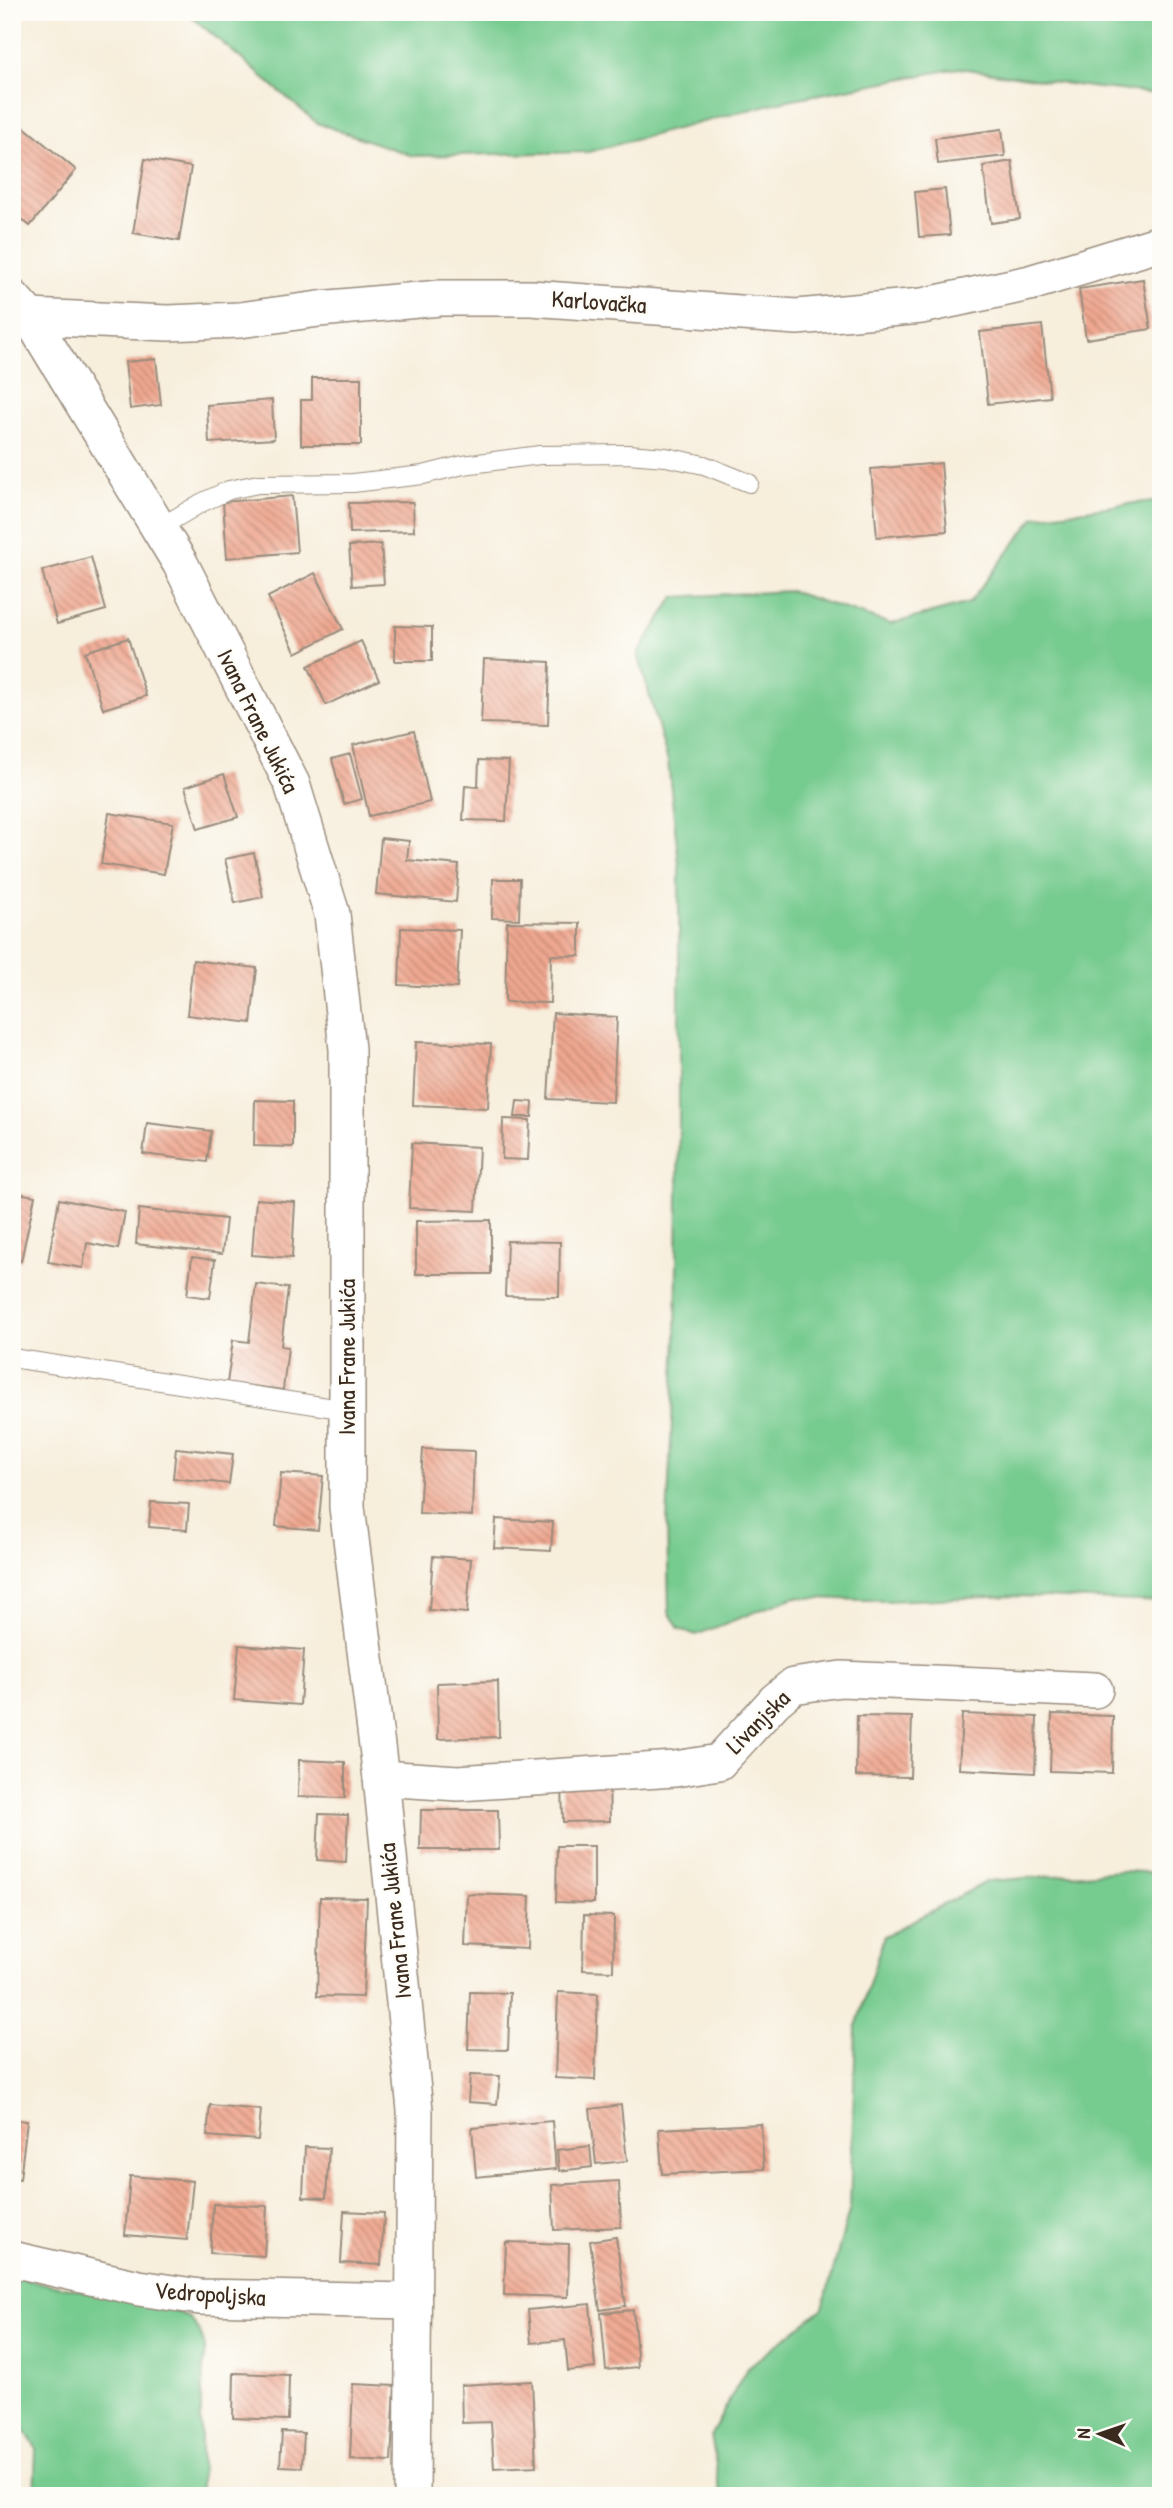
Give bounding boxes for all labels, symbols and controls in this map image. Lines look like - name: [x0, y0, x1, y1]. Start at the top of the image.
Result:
- street label: Karlovačka: [551, 282, 648, 320]
- street label: Ivana Frane Jukića: [210, 643, 308, 798]
- street label: Ivana Frane Jukića: [330, 1279, 362, 1435]
- street label: Livanjska: [718, 1682, 796, 1760]
- street label: Ivana Frane Jukića: [370, 1842, 418, 2001]
- street label: Vedropoljska: [153, 2273, 267, 2313]
- north arrow: [1064, 2400, 1134, 2470]
- text: N: [1070, 2428, 1096, 2439]

